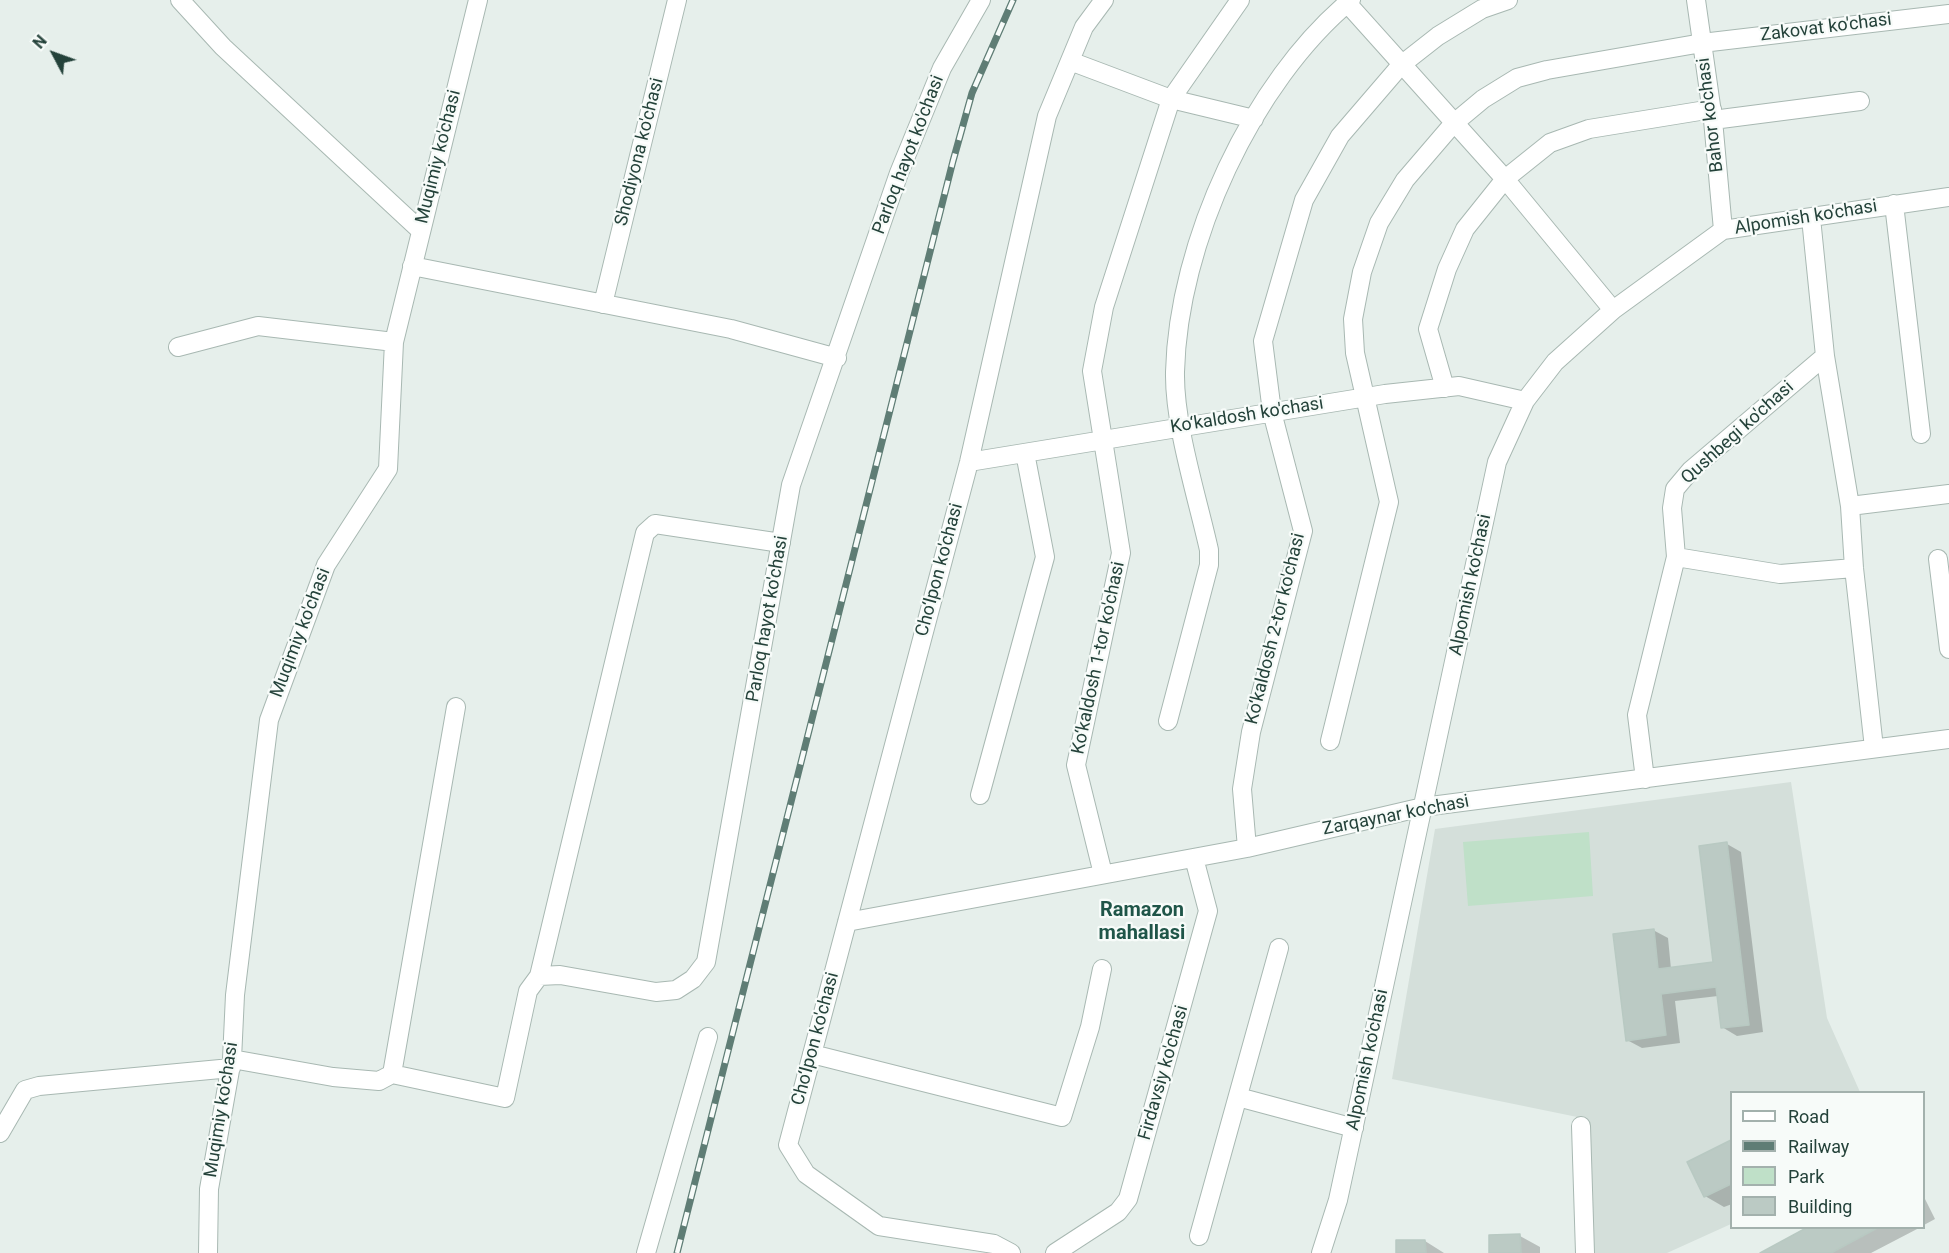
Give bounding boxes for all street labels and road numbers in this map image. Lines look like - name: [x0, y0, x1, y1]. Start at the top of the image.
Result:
- street label: Zakovat ko'chasi: [1759, 9, 1893, 47]
- street label: Bahor ko'chasi: [1693, 56, 1729, 174]
- street label: Parloq hayot ko'chasi: [869, 72, 949, 238]
- street label: Shodiyona ko'chasi: [611, 76, 669, 228]
- street label: Muqimiy ko'chasi: [412, 88, 466, 226]
- street label: Alpomish ko'chasi: [1733, 196, 1879, 240]
- street label: Qushbegi ko'chasi: [1677, 377, 1799, 489]
- street label: Ko‘kaldosh ko'chasi: [1169, 393, 1325, 439]
- street label: Cho‘lpon ko'chasi: [912, 501, 968, 639]
- street label: Alpomish ko'chasi: [1445, 512, 1497, 658]
- street label: Ko‘kaldosh 2-tor ko'chasi: [1242, 531, 1310, 727]
- street label: Parloq hayot ko'chasi: [743, 534, 793, 704]
- street label: Ko‘kaldosh 1-tor ko'chasi: [1068, 560, 1130, 756]
- street label: Muqimiy ko'chasi: [266, 565, 336, 701]
- street label: Zarqaynar ko'chasi: [1321, 791, 1471, 841]
- street label: Cho‘lpon ko'chasi: [788, 970, 844, 1108]
- street label: Alpomish ko'chasi: [1342, 987, 1394, 1133]
- street label: Firdavsiy ko'chasi: [1134, 1003, 1194, 1143]
- street label: Muqimiy ko'chasi: [201, 1041, 243, 1179]

